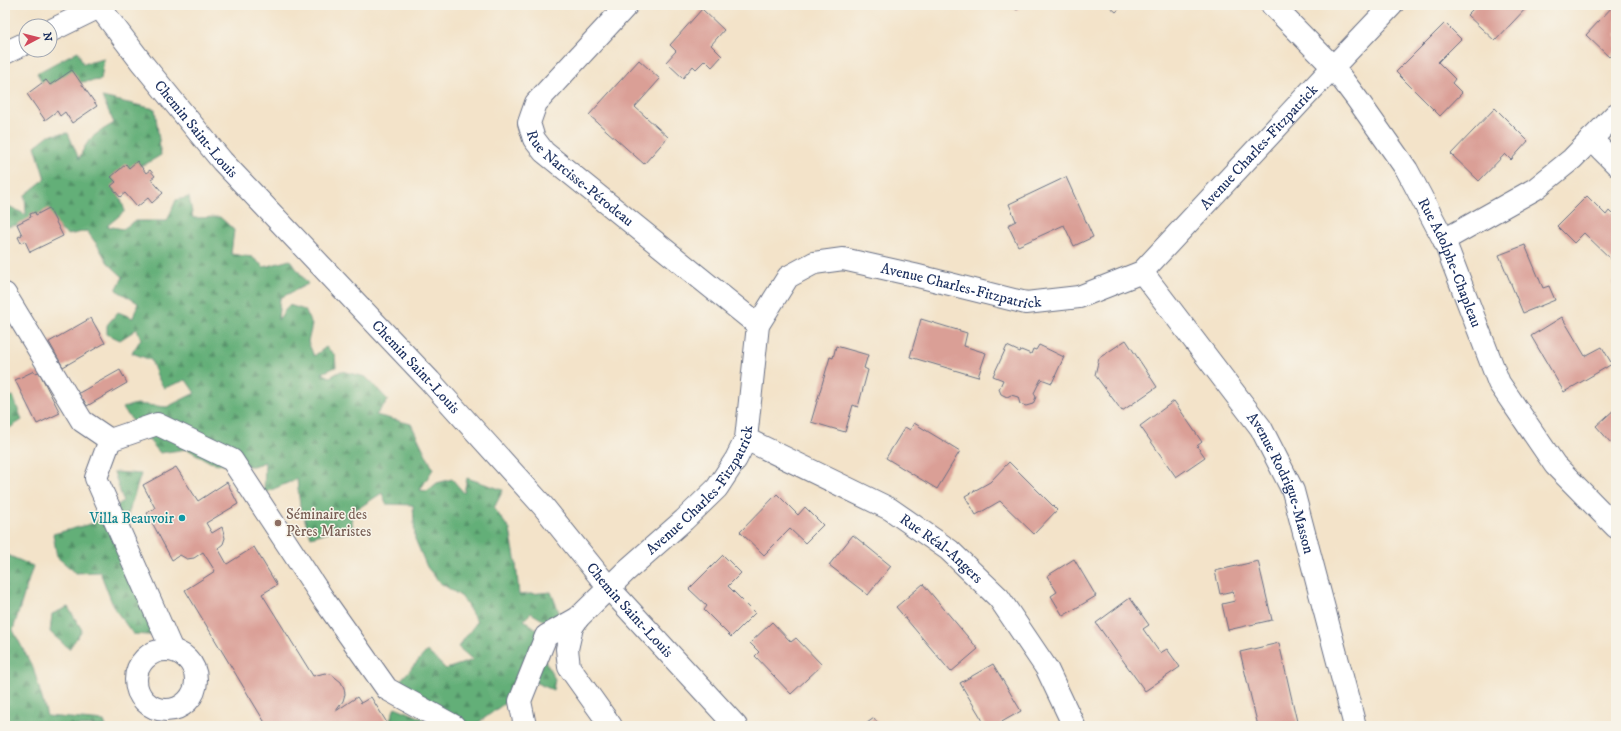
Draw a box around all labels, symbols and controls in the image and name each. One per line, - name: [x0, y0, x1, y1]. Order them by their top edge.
- north arrow: [18, 18, 58, 58]
- text: N: [39, 32, 54, 42]
- street label: Chemin Saint-Louis: [150, 76, 242, 182]
- street label: Avenue Charles-Fitzpatrick: [1196, 80, 1322, 214]
- street label: Rue Narcisse-Pérodeau: [522, 128, 638, 231]
- street label: Rue Adolphe-Chapleau: [1413, 195, 1486, 330]
- street label: Avenue Charles-Fitzpatrick: [879, 259, 1043, 313]
- street label: Chemin Saint-Louis: [367, 316, 464, 418]
- street label: Avenue Rodrigue-Masson: [1242, 409, 1318, 556]
- street label: Avenue Charles-Fitzpatrick: [642, 424, 757, 559]
- place label: Séminaire des Pères Maristes: [286, 505, 371, 541]
- place label: Villa Beauvoir: [89, 509, 174, 528]
- street label: Rue Réal-Angers: [896, 510, 987, 587]
- marker: Villa Beauvoir: [177, 513, 187, 523]
- marker: Séminaire des Pères Maristes: [273, 518, 283, 528]
- street label: Chemin Saint-Louis: [582, 559, 677, 662]

